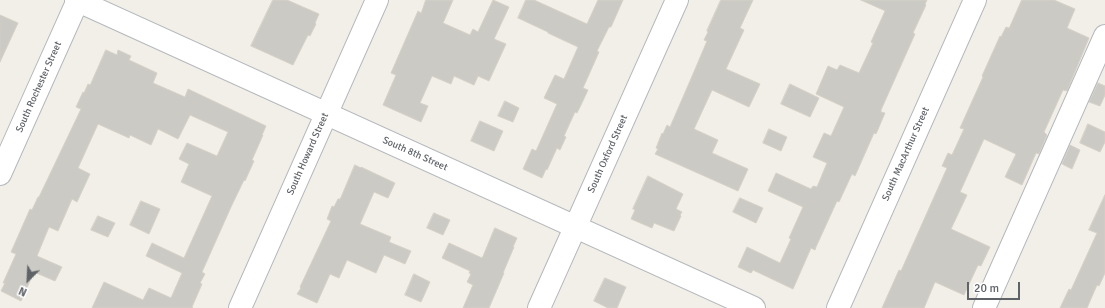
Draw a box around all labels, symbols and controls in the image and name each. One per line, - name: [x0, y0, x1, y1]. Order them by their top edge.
- street label: South Rochester Street: [14, 40, 64, 134]
- street label: South MacArthur Street: [880, 105, 932, 203]
- street label: South Howard Street: [285, 111, 331, 197]
- street label: South Oxford Street: [585, 113, 631, 195]
- street label: South 8th Street: [381, 134, 449, 174]
- north arrow: [8, 260, 48, 300]
- scale bar: [969, 274, 1022, 300]
- text: 20 m: [974, 281, 999, 296]
- text: N: [17, 284, 29, 299]

